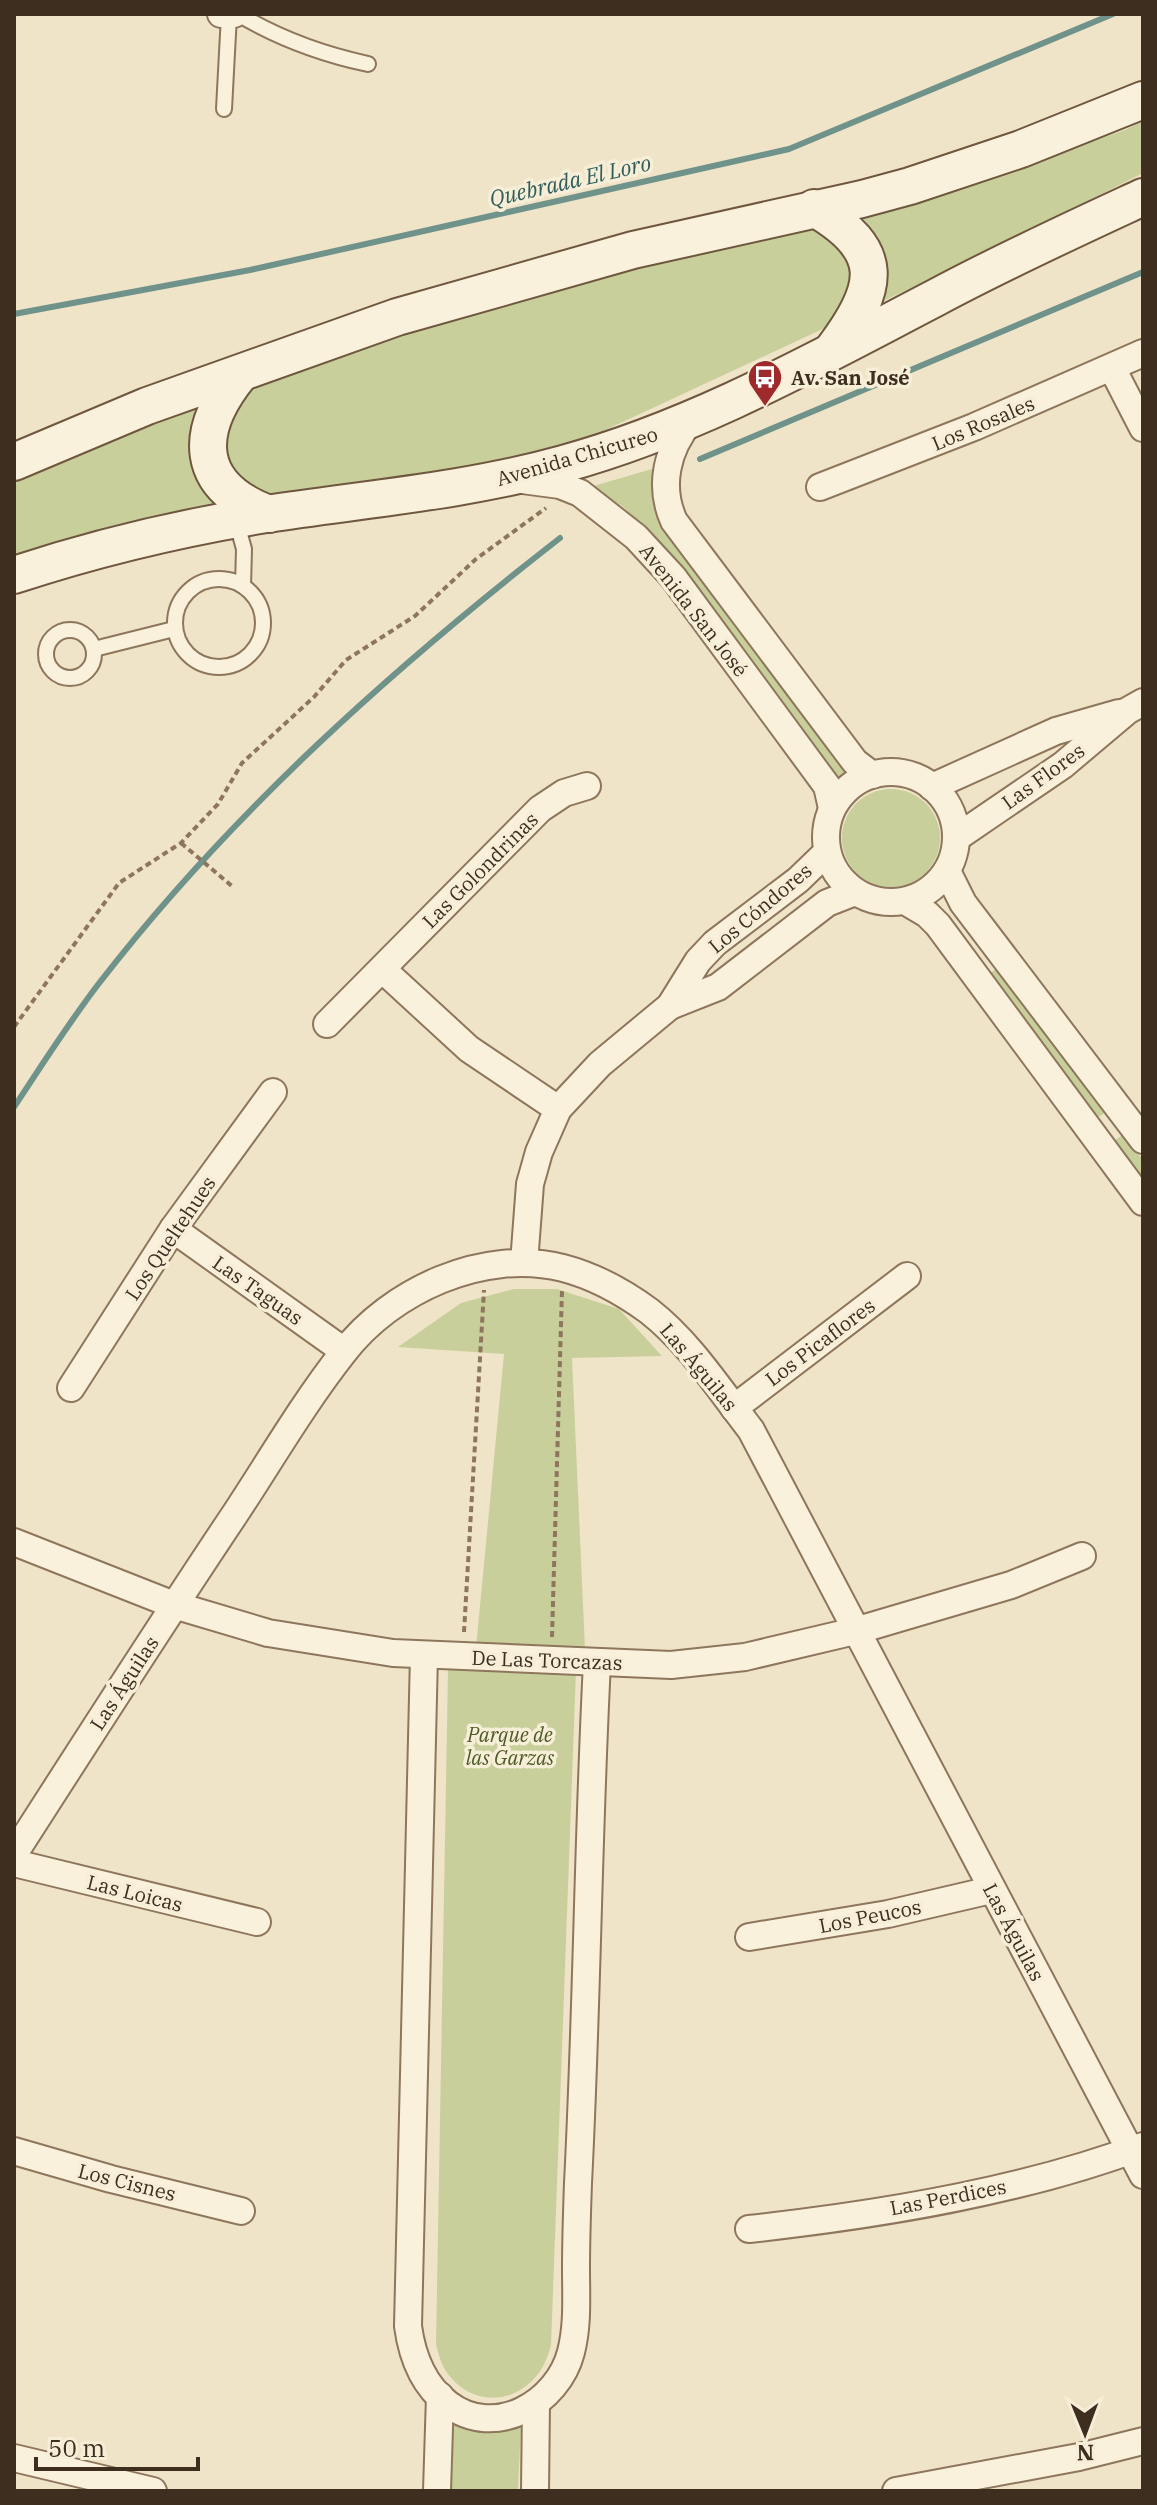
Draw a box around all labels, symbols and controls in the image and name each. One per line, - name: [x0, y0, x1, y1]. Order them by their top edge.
- water label: Quebrada El Loro: [486, 147, 654, 213]
- bus stop icon: Av. San José: [746, 358, 784, 408]
- place label: Av. San José: [791, 364, 910, 391]
- street label: Los Rosales: [927, 389, 1039, 457]
- street label: Avenida Chicureo: [493, 420, 661, 492]
- street label: Avenida San José: [633, 538, 755, 682]
- street label: Las Flores: [996, 737, 1090, 815]
- street label: Las Golondrinas: [416, 806, 544, 934]
- street label: Los Cóndores: [703, 857, 817, 959]
- street label: Los Queltehues: [119, 1171, 221, 1305]
- street label: Las Taguas: [208, 1249, 308, 1331]
- street label: Los Picaflores: [760, 1292, 880, 1392]
- street label: Las Águilas: [654, 1317, 744, 1417]
- street label: Las Águilas: [83, 1631, 165, 1735]
- street label: De Las Torcazas: [471, 1644, 623, 1676]
- park label: Parque de las Garzas: [466, 1721, 555, 1771]
- street label: Las Loicas: [84, 1868, 186, 1918]
- street label: Las Águilas: [977, 1878, 1051, 1986]
- street label: Los Peucos: [816, 1893, 924, 1939]
- street label: Los Cisnes: [75, 2157, 179, 2207]
- street label: Las Perdices: [888, 2172, 1008, 2222]
- north arrow: [1045, 2393, 1125, 2473]
- scale bar: [36, 2421, 198, 2471]
- text: 50 m: [48, 2432, 105, 2464]
- text: N: [1076, 2439, 1094, 2468]

